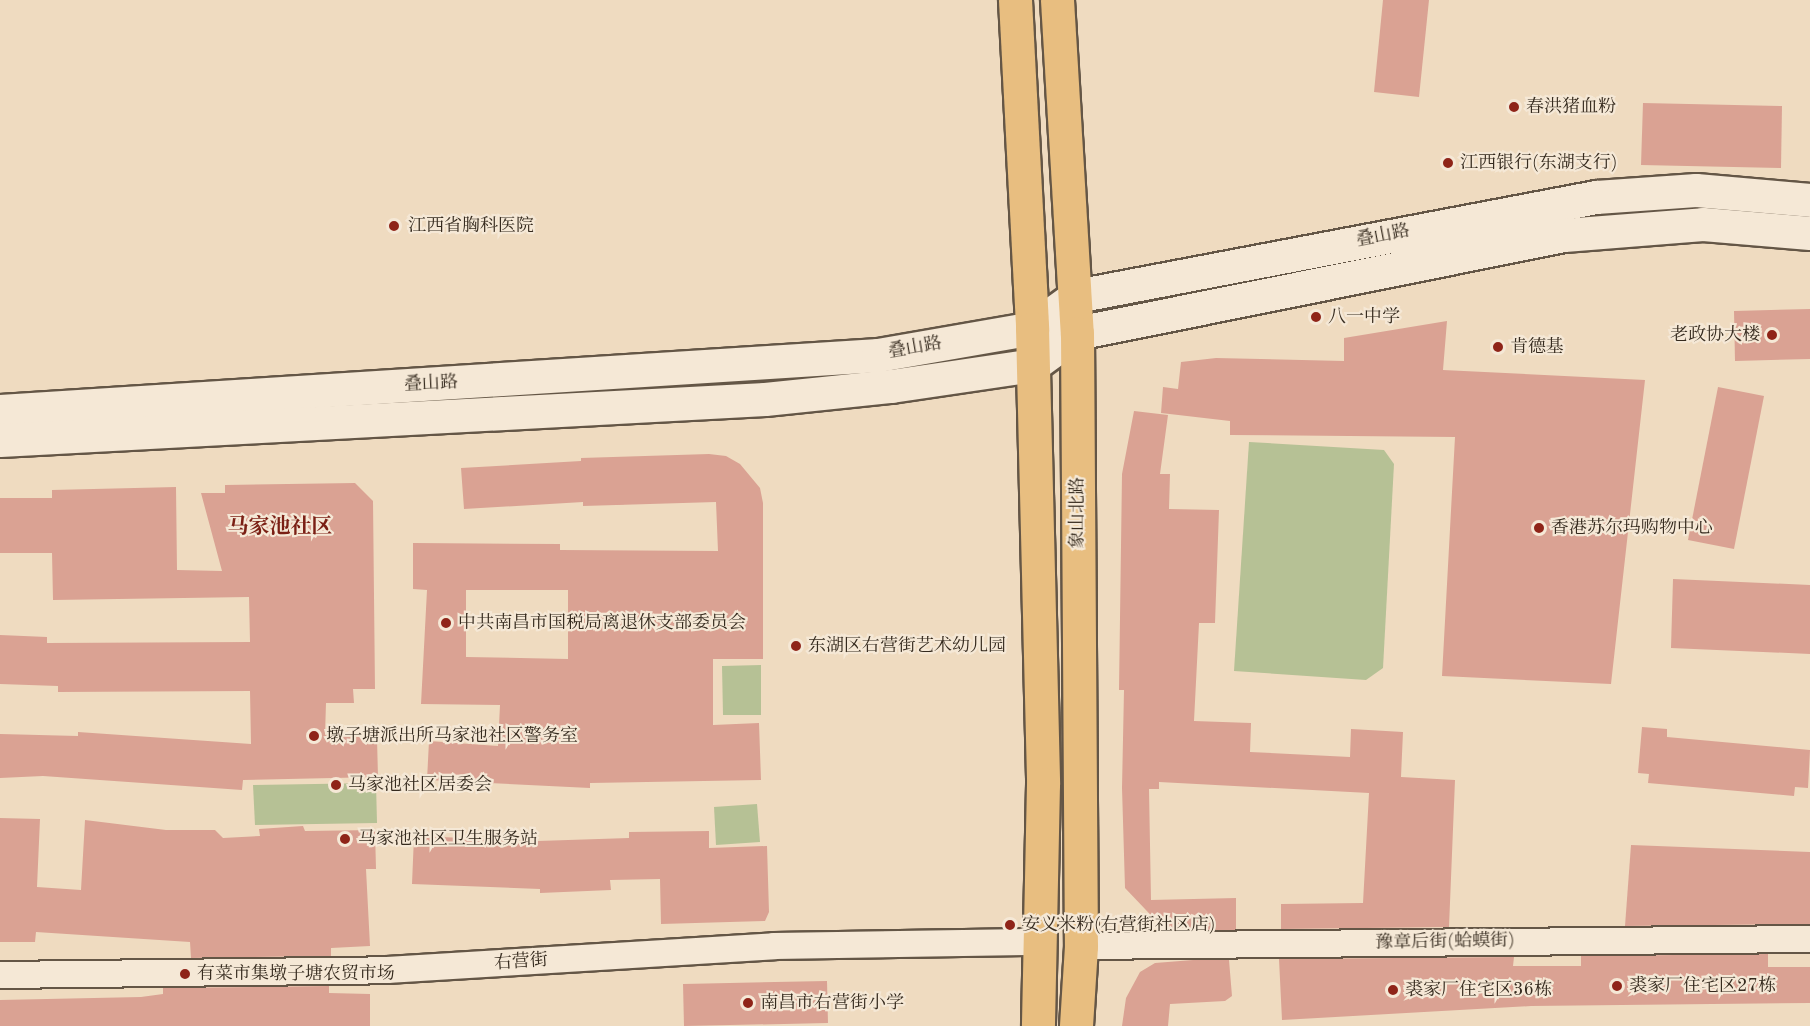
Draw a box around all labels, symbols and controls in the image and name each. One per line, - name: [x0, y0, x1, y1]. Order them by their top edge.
- place label: 春洪猪血粉: [1526, 96, 1616, 118]
- marker: 春洪猪血粉: [1507, 100, 1521, 114]
- place label: 江西银行(东湖支行): [1460, 152, 1617, 174]
- marker: 江西银行(东湖支行): [1441, 156, 1455, 170]
- place label: 江西省胸科医院: [408, 215, 534, 237]
- marker: 江西省胸科医院: [385, 217, 403, 235]
- street label: 叠山路: [1354, 220, 1412, 252]
- place label: 八一中学: [1328, 306, 1400, 328]
- marker: 八一中学: [1309, 310, 1323, 324]
- place label: 老政协大楼: [1670, 324, 1760, 346]
- marker: 老政协大楼: [1765, 328, 1779, 342]
- street label: 叠山路: [887, 333, 943, 363]
- place label: 肯德基: [1510, 336, 1564, 358]
- marker: 肯德基: [1491, 340, 1505, 354]
- street label: 叠山路: [403, 372, 459, 396]
- street label: 象山北路: [1067, 477, 1089, 549]
- district label: 马家池社区: [228, 515, 332, 541]
- place label: 香港苏尔玛购物中心: [1551, 517, 1713, 539]
- marker: 香港苏尔玛购物中心: [1532, 521, 1546, 535]
- place label: 中共南昌市国税局离退休支部委员会: [458, 612, 746, 634]
- marker: 中共南昌市国税局离退休支部委员会: [439, 616, 453, 630]
- place label: 东湖区右营街艺术幼儿园: [808, 635, 1006, 657]
- marker: 东湖区右营街艺术幼儿园: [789, 639, 803, 653]
- place label: 墩子塘派出所马家池社区警务室: [326, 725, 578, 747]
- marker: 墩子塘派出所马家池社区警务室: [307, 729, 321, 743]
- place label: 马家池社区居委会: [348, 774, 492, 796]
- marker: 马家池社区居委会: [329, 778, 343, 792]
- place label: 马家池社区卫生服务站: [358, 828, 538, 850]
- marker: 马家池社区卫生服务站: [336, 830, 354, 848]
- place label: 安义米粉(右营街社区店): [1022, 914, 1215, 936]
- marker: 安义米粉(右营街社区店): [1003, 918, 1017, 932]
- street label: 豫章后街(蛤蟆街): [1375, 930, 1515, 954]
- street label: 右营街: [493, 949, 549, 975]
- place label: 有菜市集墩子塘农贸市场: [197, 963, 395, 985]
- marker: 有菜市集墩子塘农贸市场: [178, 967, 192, 981]
- place label: 裘家厂住宅区27栋: [1629, 975, 1776, 997]
- place label: 裘家厂住宅区36栋: [1405, 979, 1552, 1001]
- marker: 裘家厂住宅区27栋: [1610, 979, 1624, 993]
- marker: 裘家厂住宅区36栋: [1386, 983, 1400, 997]
- place label: 南昌市右营街小学: [760, 992, 904, 1014]
- marker: 南昌市右营街小学: [741, 996, 755, 1010]

